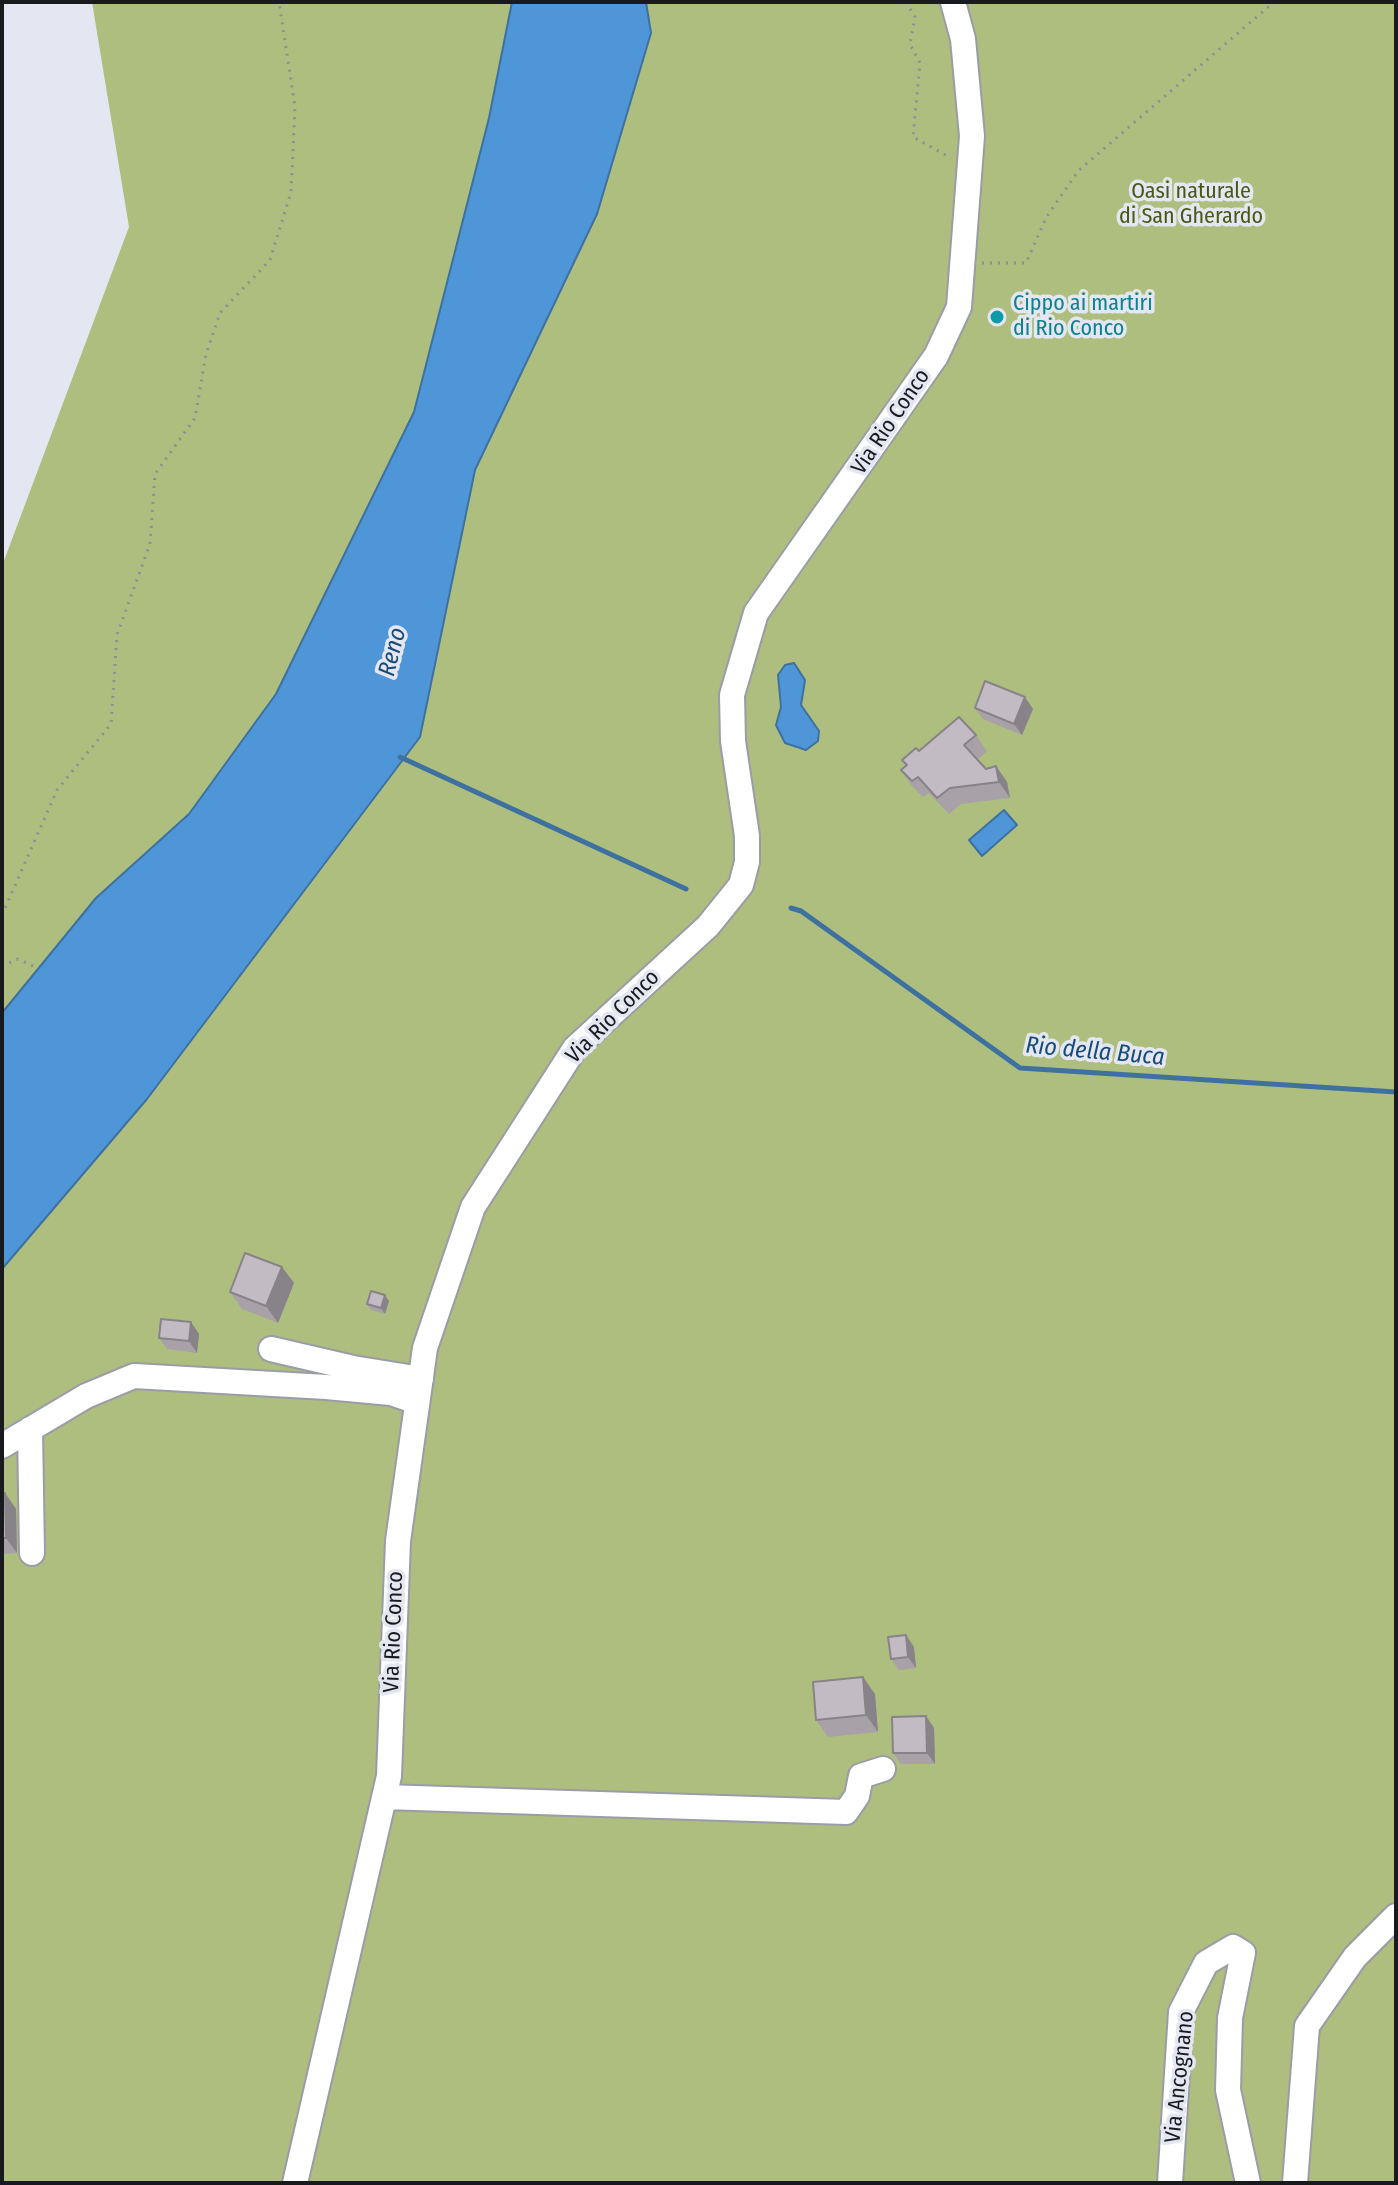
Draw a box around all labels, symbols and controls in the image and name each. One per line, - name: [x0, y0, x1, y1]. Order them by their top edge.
- park label: Oasi naturale di San Gherardo: [1119, 179, 1263, 230]
- place label: Cippo ai martiri di Rio Conco: [1013, 291, 1153, 342]
- marker: Cippo ai martiri di Rio Conco: [988, 308, 1006, 326]
- street label: Via Rio Conco: [846, 364, 936, 480]
- water label: Reno: [373, 625, 413, 679]
- street label: Via Rio Conco: [561, 965, 665, 1069]
- water label: Rio della Buca: [1024, 1032, 1166, 1072]
- street label: Via Rio Conco: [379, 1571, 409, 1693]
- street label: Via Ancognano: [1160, 2010, 1200, 2144]

